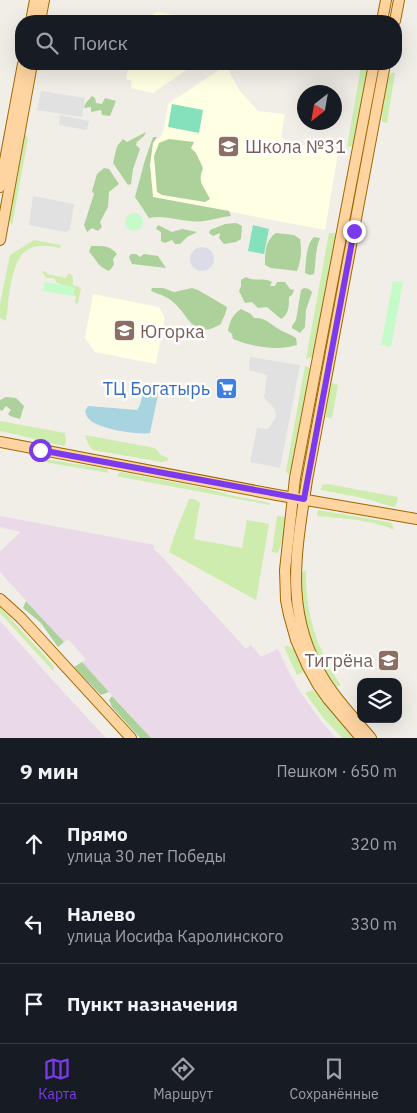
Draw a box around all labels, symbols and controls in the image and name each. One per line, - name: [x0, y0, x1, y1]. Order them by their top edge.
- search box: [15, 15, 402, 70]
- icon: search: [33, 29, 61, 57]
- text: Поиск: [73, 31, 128, 55]
- north arrow: [297, 85, 342, 130]
- school or university icon: Школа №31: [217, 134, 241, 158]
- place label: Школа №31: [245, 135, 346, 158]
- route end: [343, 220, 366, 243]
- school or university icon: Югорка: [112, 319, 136, 343]
- place label: Югорка: [140, 320, 205, 343]
- supermarket icon: ТЦ Богатырь: [214, 376, 238, 400]
- place label: ТЦ Богатырь: [103, 377, 210, 400]
- route start: [29, 439, 52, 462]
- school or university icon: Тигрёна: [377, 648, 401, 672]
- place label: Тигрёна: [305, 649, 373, 672]
- map controls: [357, 678, 402, 723]
- button: layers: [357, 678, 402, 723]
- text: 9 мин: [20, 757, 79, 785]
- text: Пешком · 650 m: [276, 761, 397, 781]
- text: Прямо: [67, 822, 128, 846]
- icon: ahead: [20, 830, 48, 858]
- text: 320 m: [350, 834, 397, 854]
- text: улица 30 лет Победы: [67, 846, 226, 866]
- text: Налево: [67, 902, 136, 926]
- icon: left: [20, 910, 48, 938]
- text: 330 m: [350, 914, 397, 934]
- text: улица Иосифа Каролинского: [67, 926, 283, 946]
- icon: arrive: [20, 990, 48, 1018]
- text: Пункт назначения: [67, 992, 238, 1016]
- tab: Карта: [38, 1055, 77, 1103]
- tab: Маршрут: [153, 1055, 213, 1103]
- tab: Сохранённые: [290, 1055, 379, 1103]

